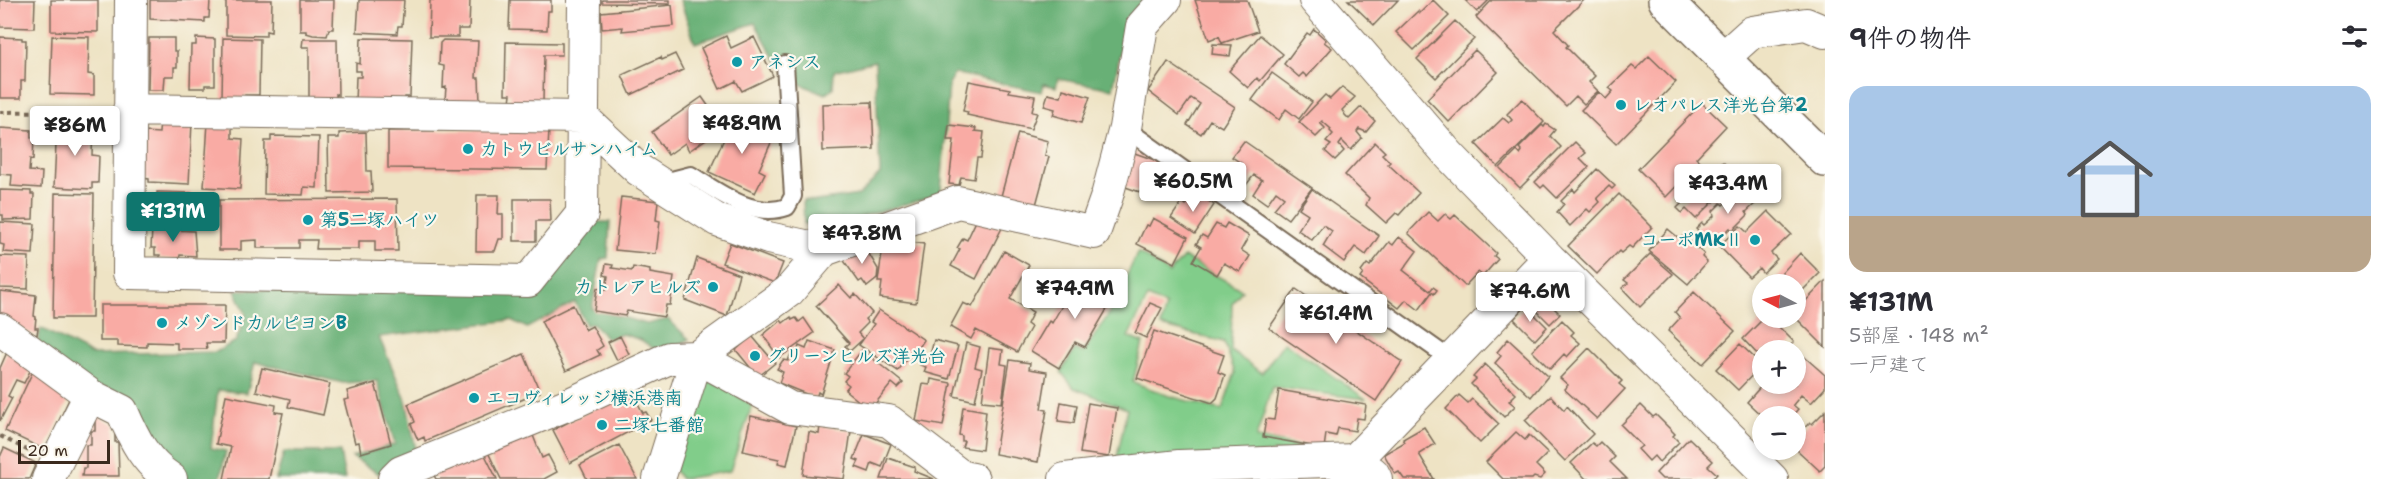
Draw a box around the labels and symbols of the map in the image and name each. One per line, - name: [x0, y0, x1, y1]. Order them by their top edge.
- place label: アネシス: [749, 50, 821, 74]
- marker: アネシス: [730, 55, 744, 69]
- place label: レオパレス洋光台第2: [1633, 93, 1808, 117]
- marker: レオパレス洋光台第2: [1614, 98, 1628, 112]
- pin: ¥48.9M: [693, 104, 791, 155]
- pin: ¥86M: [39, 106, 111, 157]
- place label: カトウビルサンハイム: [480, 137, 658, 161]
- marker: カトウビルサンハイム: [461, 142, 475, 156]
- pin: ¥60.5M: [1144, 162, 1242, 213]
- pin: ¥43.4M: [1679, 164, 1777, 215]
- pin: ¥131M: [131, 192, 215, 243]
- place label: 第5二塚ハイツ: [320, 208, 439, 232]
- marker: 第5二塚ハイツ: [301, 213, 315, 227]
- pin: ¥47.8M: [813, 214, 911, 265]
- place label: コーポMKⅡ: [1640, 228, 1743, 252]
- marker: コーポMKⅡ: [1748, 233, 1762, 247]
- pin: ¥74.9M: [1026, 269, 1124, 320]
- pin: ¥74.6M: [1481, 272, 1579, 323]
- north arrow: [1752, 274, 1806, 328]
- place label: カトレアヒルズ: [575, 275, 701, 299]
- marker: カトレアヒルズ: [706, 280, 720, 294]
- pin: ¥61.4M: [1287, 294, 1385, 345]
- place label: メゾンドカルピヨンB: [174, 311, 347, 335]
- marker: メゾンドカルピヨンB: [155, 316, 169, 330]
- place label: グリーンヒルズ洋光台: [767, 344, 946, 368]
- marker: グリーンヒルズ洋光台: [748, 349, 762, 363]
- place label: エコヴィレッジ横浜港南: [486, 386, 682, 410]
- marker: エコヴィレッジ横浜港南: [467, 391, 481, 405]
- place label: 二塚七番館: [614, 413, 704, 437]
- marker: 二塚七番館: [595, 418, 609, 432]
- scale bar: [18, 437, 110, 464]

